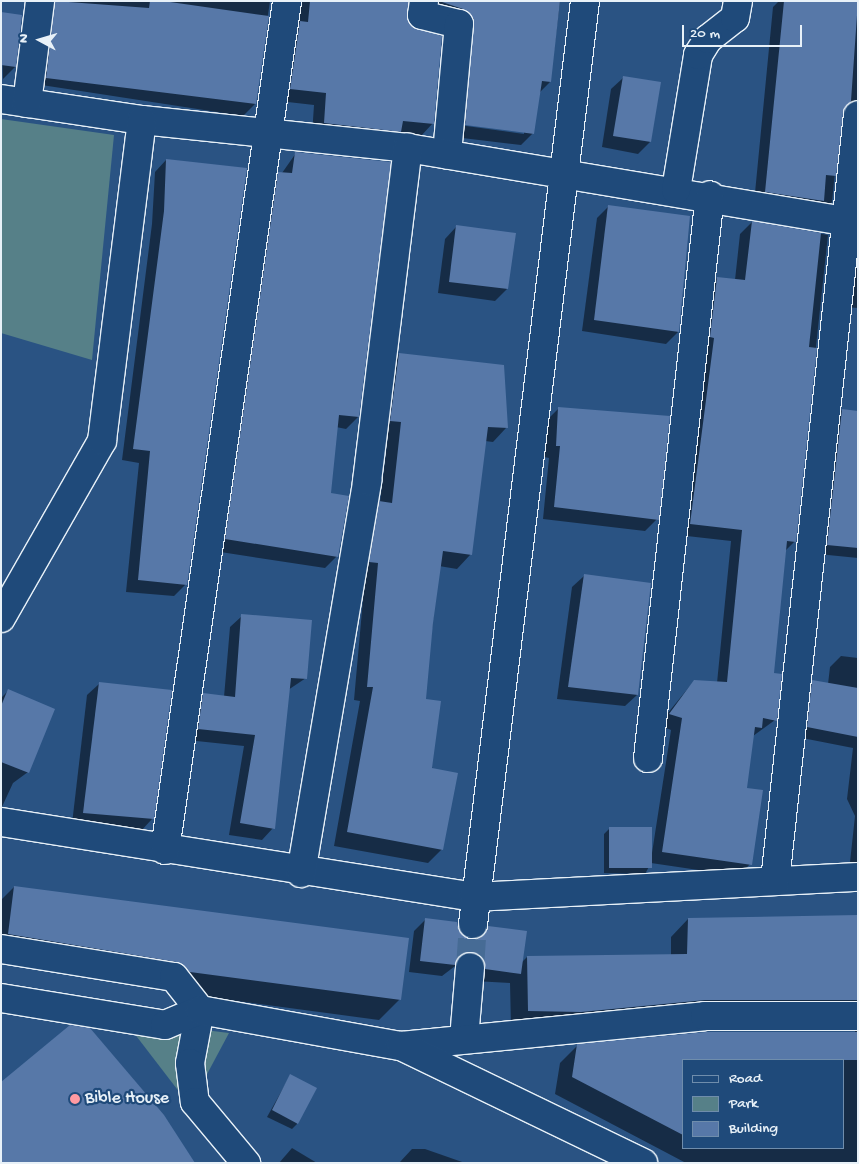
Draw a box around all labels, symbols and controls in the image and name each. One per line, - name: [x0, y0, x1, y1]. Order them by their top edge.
- north arrow: [15, 15, 65, 65]
- scale bar: [684, 15, 804, 47]
- text: 20 m: [690, 25, 720, 43]
- text: N: [16, 33, 34, 44]
- legend: [682, 1059, 844, 1149]
- text: Road: [729, 1070, 762, 1088]
- place label: Bible House: [85, 1088, 169, 1110]
- marker: Bible House: [69, 1093, 81, 1105]
- text: Park: [729, 1095, 758, 1113]
- text: Building: [729, 1120, 778, 1138]

